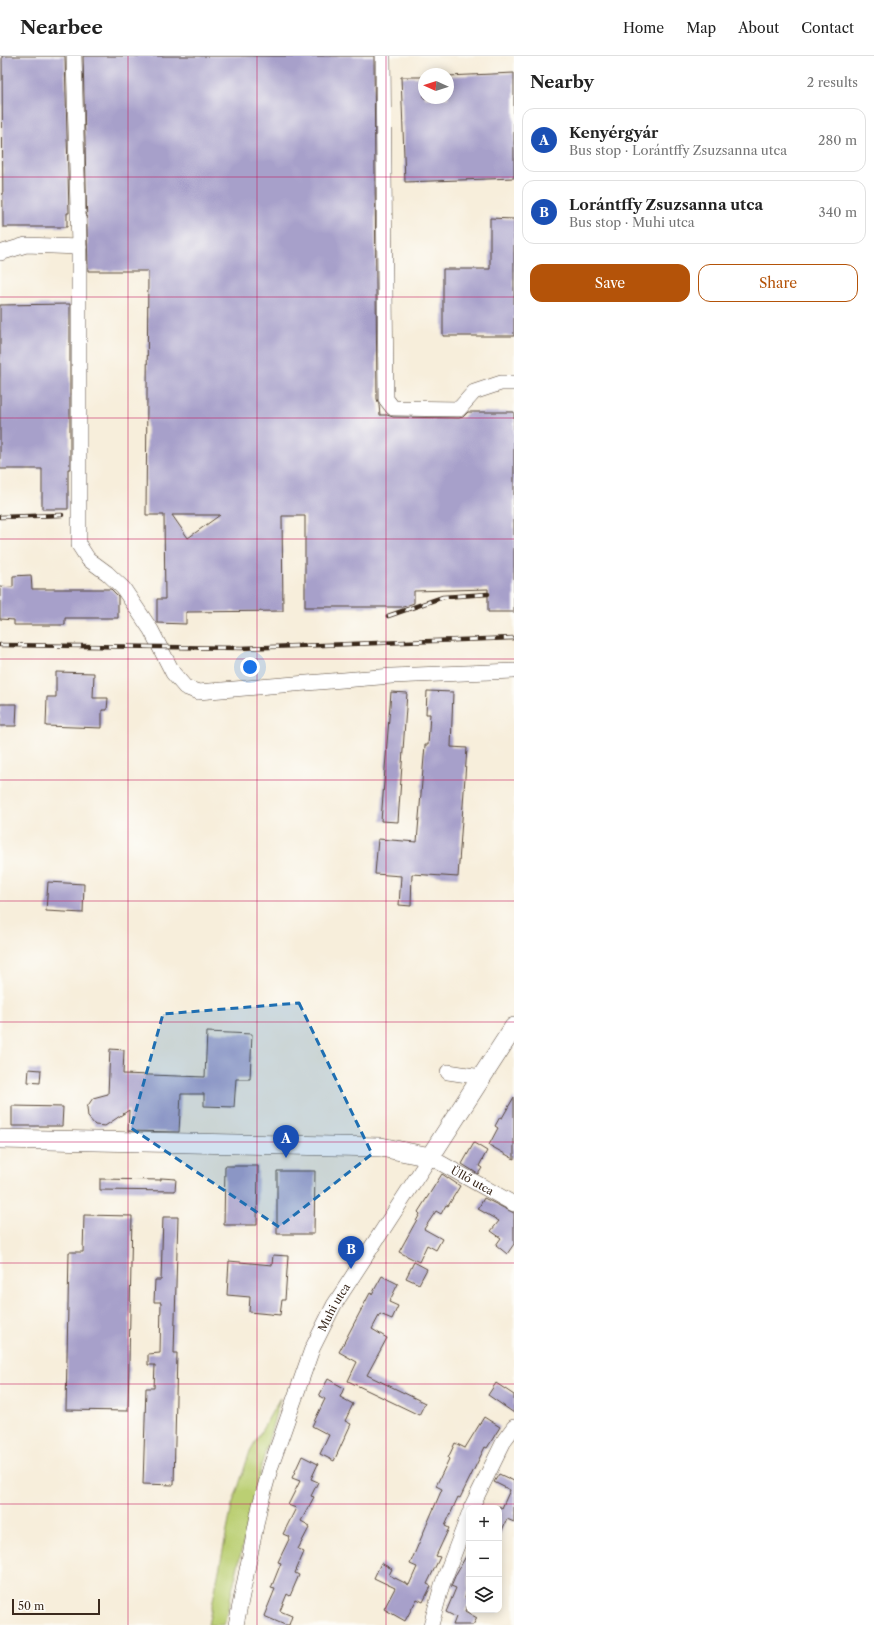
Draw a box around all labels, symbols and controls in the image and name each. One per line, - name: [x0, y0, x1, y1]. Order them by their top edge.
- text: Nearbee: [20, 16, 103, 39]
- text: Home: [623, 19, 664, 37]
- text: Map: [686, 19, 716, 37]
- text: About: [738, 19, 779, 37]
- text: Contact: [801, 19, 854, 37]
- north arrow: [418, 68, 454, 104]
- text: Nearby: [530, 72, 594, 92]
- text: 2 results: [807, 74, 858, 90]
- text: Kenyérgyár: [569, 123, 658, 142]
- text: A: [539, 132, 549, 148]
- text: 280 m: [818, 132, 857, 148]
- text: Bus stop · Lorántffy Zsuzsanna utca: [569, 142, 787, 158]
- text: Lorántffy Zsuzsanna utca: [569, 195, 763, 214]
- text: B: [539, 204, 549, 220]
- text: 340 m: [819, 204, 857, 220]
- text: Bus stop · Muhi utca: [569, 214, 695, 230]
- button: Save: [530, 264, 690, 302]
- button: Share: [698, 264, 858, 302]
- your location: [240, 657, 260, 677]
- pin: A: [273, 1125, 299, 1158]
- street label: Üllő utca: [448, 1162, 496, 1198]
- pin: B: [338, 1236, 364, 1269]
- street label: Muhi utca: [315, 1280, 353, 1334]
- map controls: [466, 1505, 502, 1613]
- button: +: [466, 1505, 502, 1541]
- button: −: [466, 1541, 502, 1577]
- button: layers: [466, 1577, 502, 1613]
- scale bar: [12, 1597, 100, 1616]
- text: 50 m: [18, 1599, 44, 1613]

